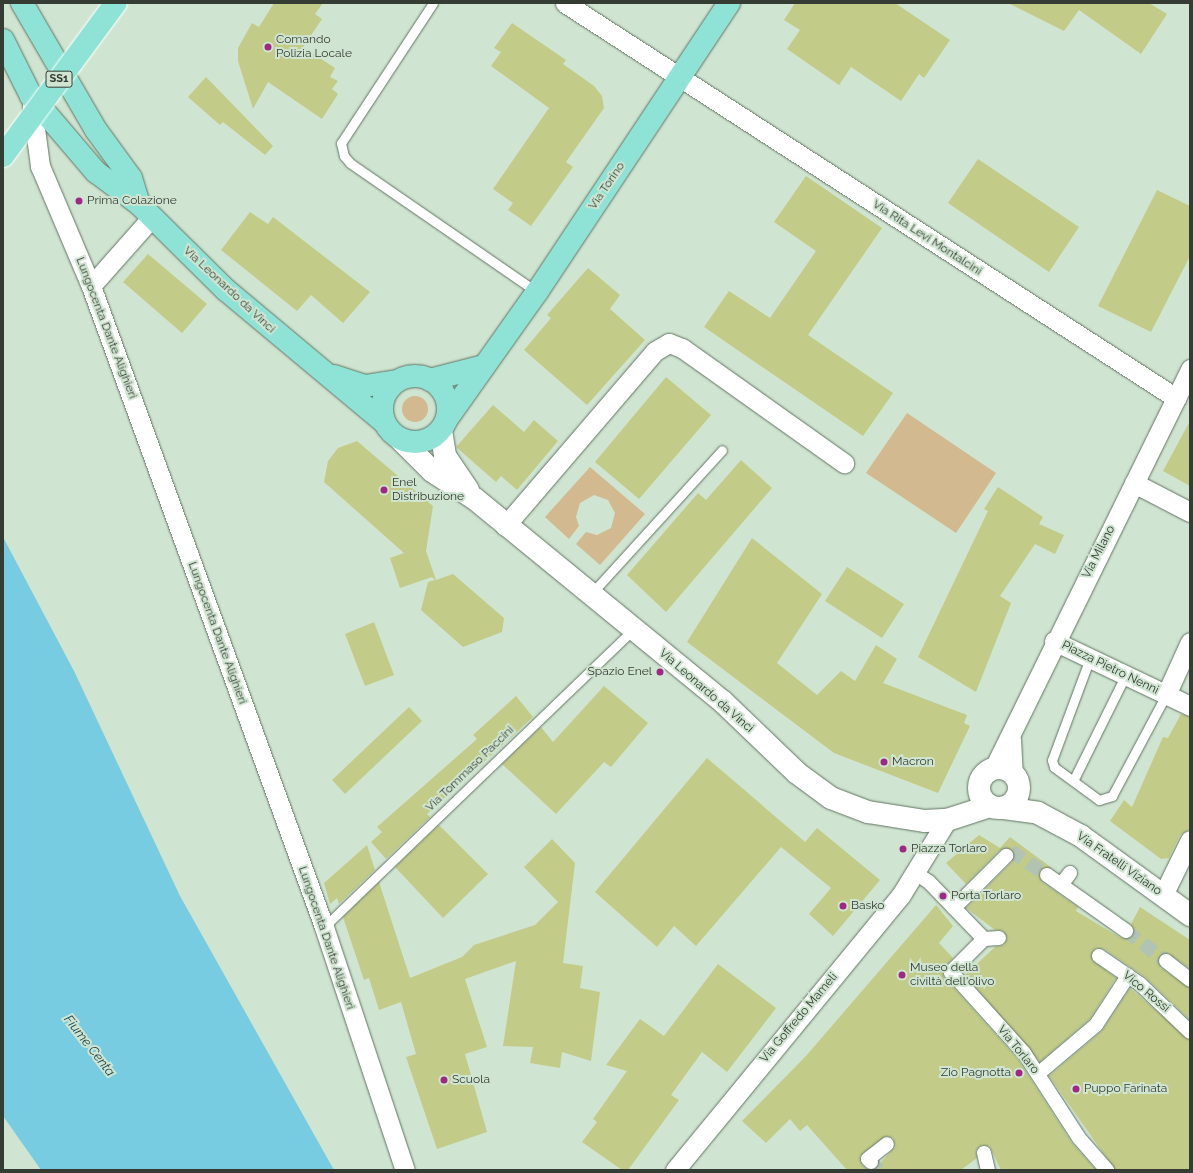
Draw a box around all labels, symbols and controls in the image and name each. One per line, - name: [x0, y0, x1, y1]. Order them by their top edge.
- place label: Comando Polizia Locale: [276, 33, 352, 61]
- marker: Comando Polizia Locale: [263, 42, 273, 52]
- road number: SS1: [45, 70, 73, 88]
- street label: Via Torino: [586, 159, 628, 213]
- place label: Prima Colazione: [87, 194, 177, 208]
- marker: Prima Colazione: [74, 196, 84, 206]
- street label: Via Rita Levi Montalcini: [870, 197, 984, 279]
- street label: Via Leonardo da Vinci: [180, 244, 278, 336]
- street label: Lungocenta Dante Alighieri: [72, 255, 140, 401]
- place label: Enel Distribuzione: [392, 476, 464, 504]
- marker: Enel Distribuzione: [379, 485, 389, 495]
- street label: Via Milano: [1080, 523, 1118, 581]
- street label: Lungocenta Dante Alighieri: [184, 560, 250, 706]
- street label: Piazza Pietro Nenni: [1059, 638, 1161, 698]
- street label: Via Leonardo da Vinci: [656, 646, 756, 736]
- place label: Spazio Enel: [588, 665, 652, 679]
- marker: Spazio Enel: [655, 667, 665, 677]
- street label: Via Tommaso Paccini: [423, 723, 517, 815]
- place label: Macron: [892, 755, 934, 769]
- marker: Macron: [879, 757, 889, 767]
- street label: Via Fratelli Viziano: [1074, 829, 1164, 899]
- place label: Piazza Torlaro: [911, 842, 987, 856]
- marker: Piazza Torlaro: [898, 844, 908, 854]
- street label: Lungocenta Dante Alighieri: [295, 864, 357, 1012]
- place label: Porta Torlaro: [951, 889, 1022, 903]
- marker: Porta Torlaro: [938, 891, 948, 901]
- place label: Basko: [851, 899, 885, 913]
- marker: Basko: [838, 901, 848, 911]
- place label: Museo della civiltà dell'olivo: [910, 961, 994, 989]
- street label: Vico Rossi: [1120, 968, 1172, 1016]
- street label: Via Goffredo Mameli: [757, 970, 841, 1066]
- marker: Museo della civiltà dell'olivo: [897, 970, 907, 980]
- water label: Fiume Centa: [60, 1012, 118, 1080]
- street label: Via Torlaro: [994, 1023, 1042, 1077]
- place label: Zio Pagnotta: [941, 1066, 1011, 1080]
- marker: Zio Pagnotta: [1014, 1068, 1024, 1078]
- place label: Scuola: [452, 1073, 490, 1087]
- marker: Scuola: [439, 1075, 449, 1085]
- place label: Puppo Farinata: [1084, 1082, 1167, 1096]
- marker: Puppo Farinata: [1071, 1084, 1081, 1094]

